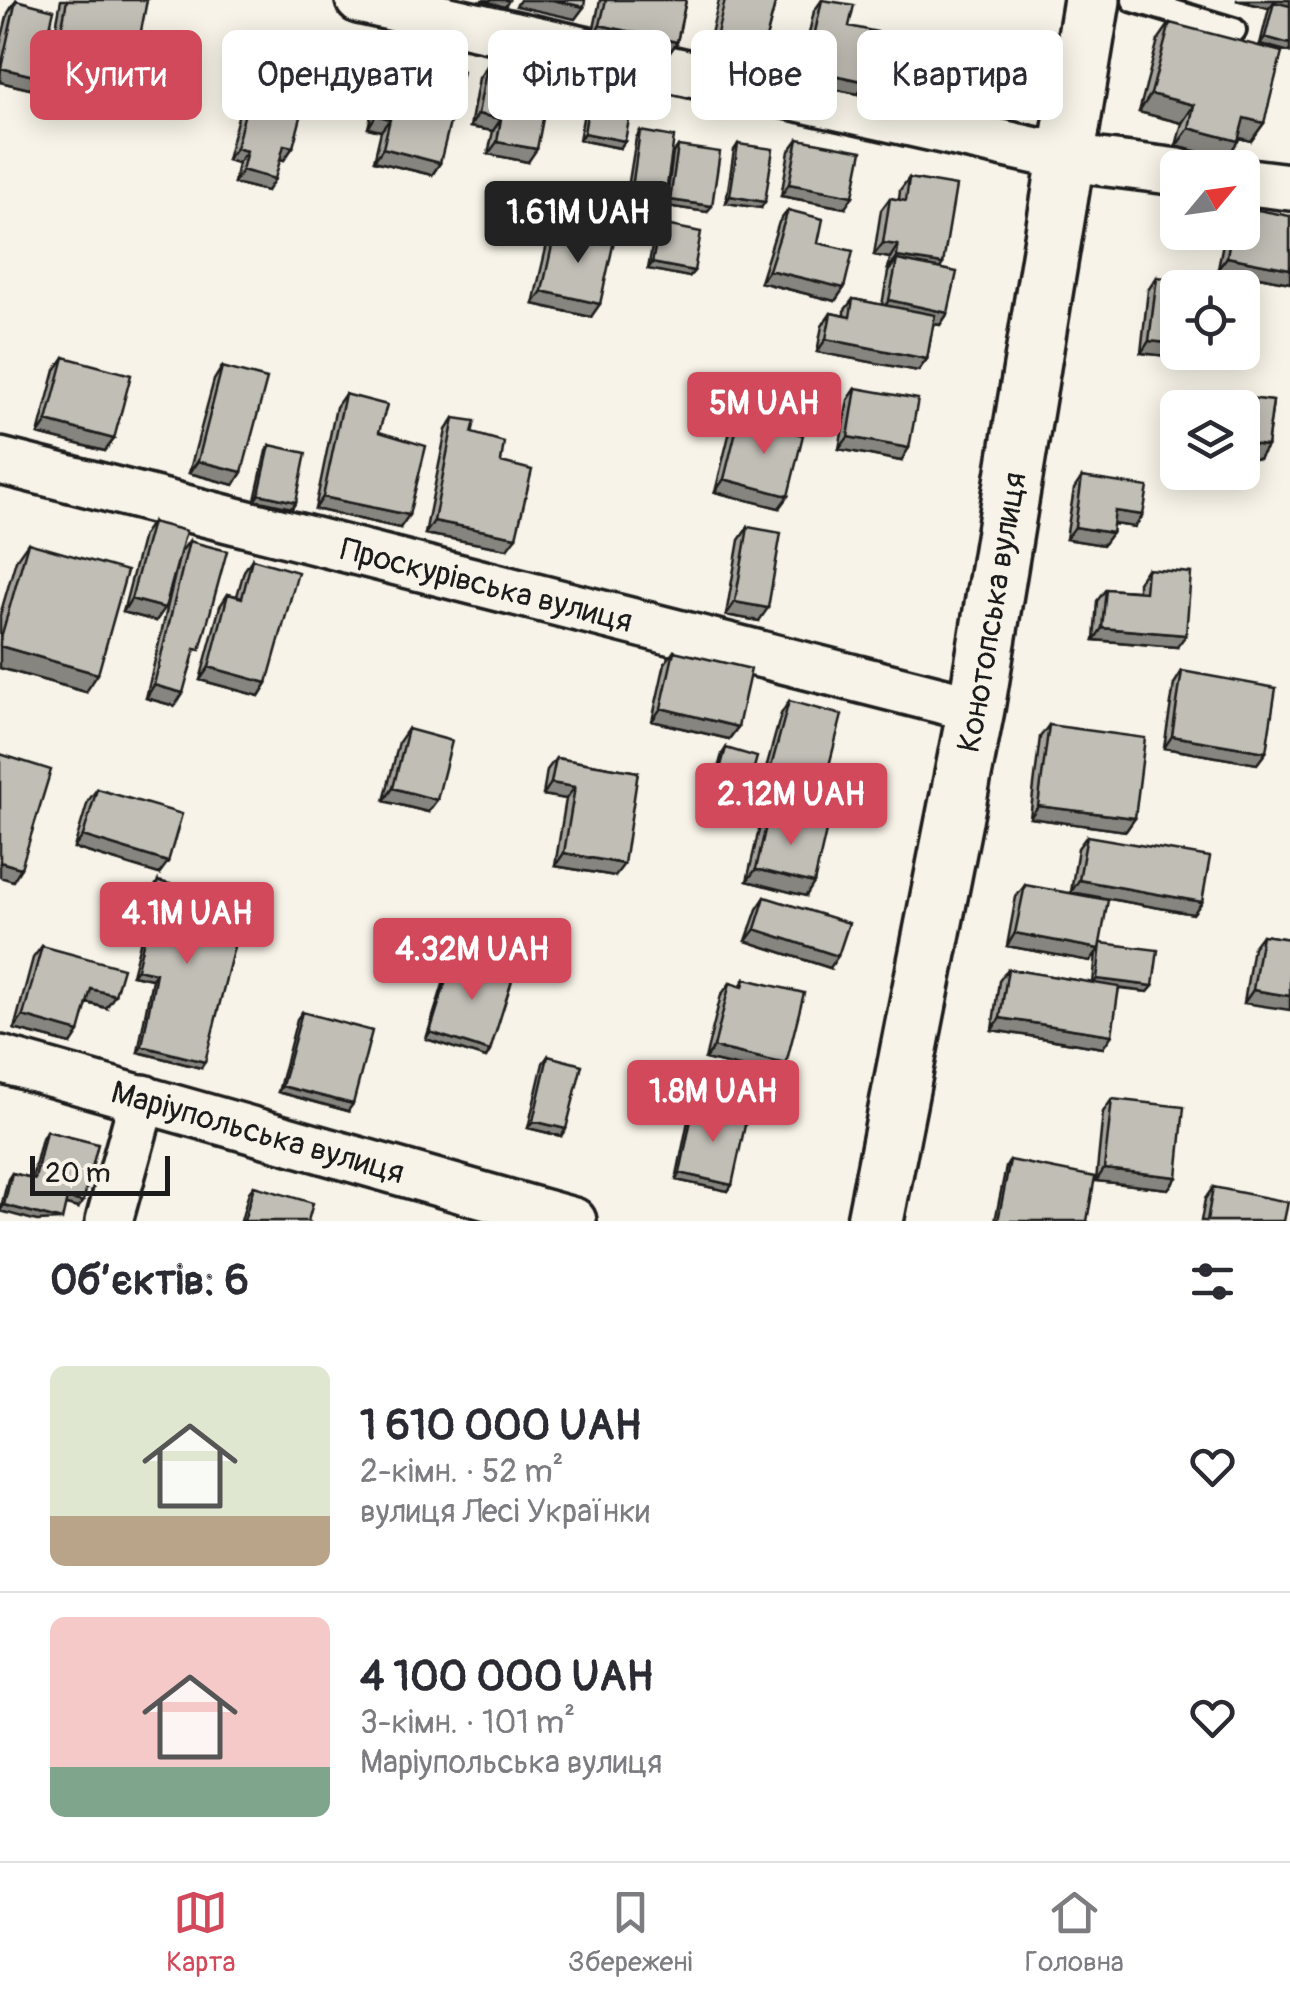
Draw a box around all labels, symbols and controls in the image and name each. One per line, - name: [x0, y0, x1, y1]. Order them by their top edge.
- chip: Купити: [30, 30, 202, 120]
- chip: Орендувати: [222, 30, 468, 120]
- chip: Фільтри: [488, 30, 671, 120]
- chip: Нове: [691, 30, 837, 120]
- chip: Квартира: [857, 30, 1063, 120]
- north arrow: [1160, 150, 1260, 250]
- map controls: [1160, 150, 1260, 490]
- pin: 1.61M UAH: [464, 181, 692, 266]
- text: 1.61M UAH: [507, 193, 649, 233]
- button: locate: [1160, 270, 1260, 370]
- pin: 5M UAH: [683, 372, 845, 457]
- text: 5M UAH: [709, 384, 819, 424]
- button: layers: [1160, 390, 1260, 490]
- street label: Конотопська вулиця: [949, 469, 1035, 756]
- street label: Проскурівська вулиця: [336, 529, 636, 642]
- pin: 2.12M UAH: [677, 763, 905, 848]
- text: 2.12M UAH: [717, 775, 865, 815]
- pin: 4.1M UAH: [84, 882, 290, 967]
- text: 4.1M UAH: [122, 894, 252, 934]
- pin: 4.32M UAH: [358, 918, 586, 1003]
- text: 4.32M UAH: [395, 930, 549, 970]
- pin: 1.8M UAH: [610, 1060, 816, 1145]
- street label: Маріупольська вулиця: [107, 1072, 409, 1193]
- text: 1.8M UAH: [649, 1072, 777, 1112]
- scale bar: [30, 1151, 170, 1196]
- text: 20 m: [45, 1156, 111, 1191]
- icon: filters: [1185, 1254, 1240, 1309]
- text: Об’єктів: 6: [50, 1255, 249, 1307]
- text: 1 610 000 UAH: [360, 1400, 641, 1452]
- icon: home: [130, 1406, 250, 1526]
- icon: heart: [1185, 1439, 1240, 1494]
- text: 2-кімн. · 52 m²: [360, 1452, 564, 1492]
- text: вулиця Лесі Українки: [360, 1492, 650, 1532]
- text: 4 100 000 UAH: [360, 1651, 653, 1703]
- icon: home: [130, 1657, 250, 1777]
- icon: heart: [1185, 1690, 1240, 1745]
- text: 3-кімн. · 101 m²: [360, 1703, 575, 1743]
- text: Маріупольська вулиця: [360, 1743, 662, 1783]
- tab: Карта: [166, 1885, 236, 1980]
- tab: Збережені: [568, 1885, 692, 1980]
- tab: Головна: [1025, 1885, 1124, 1980]

